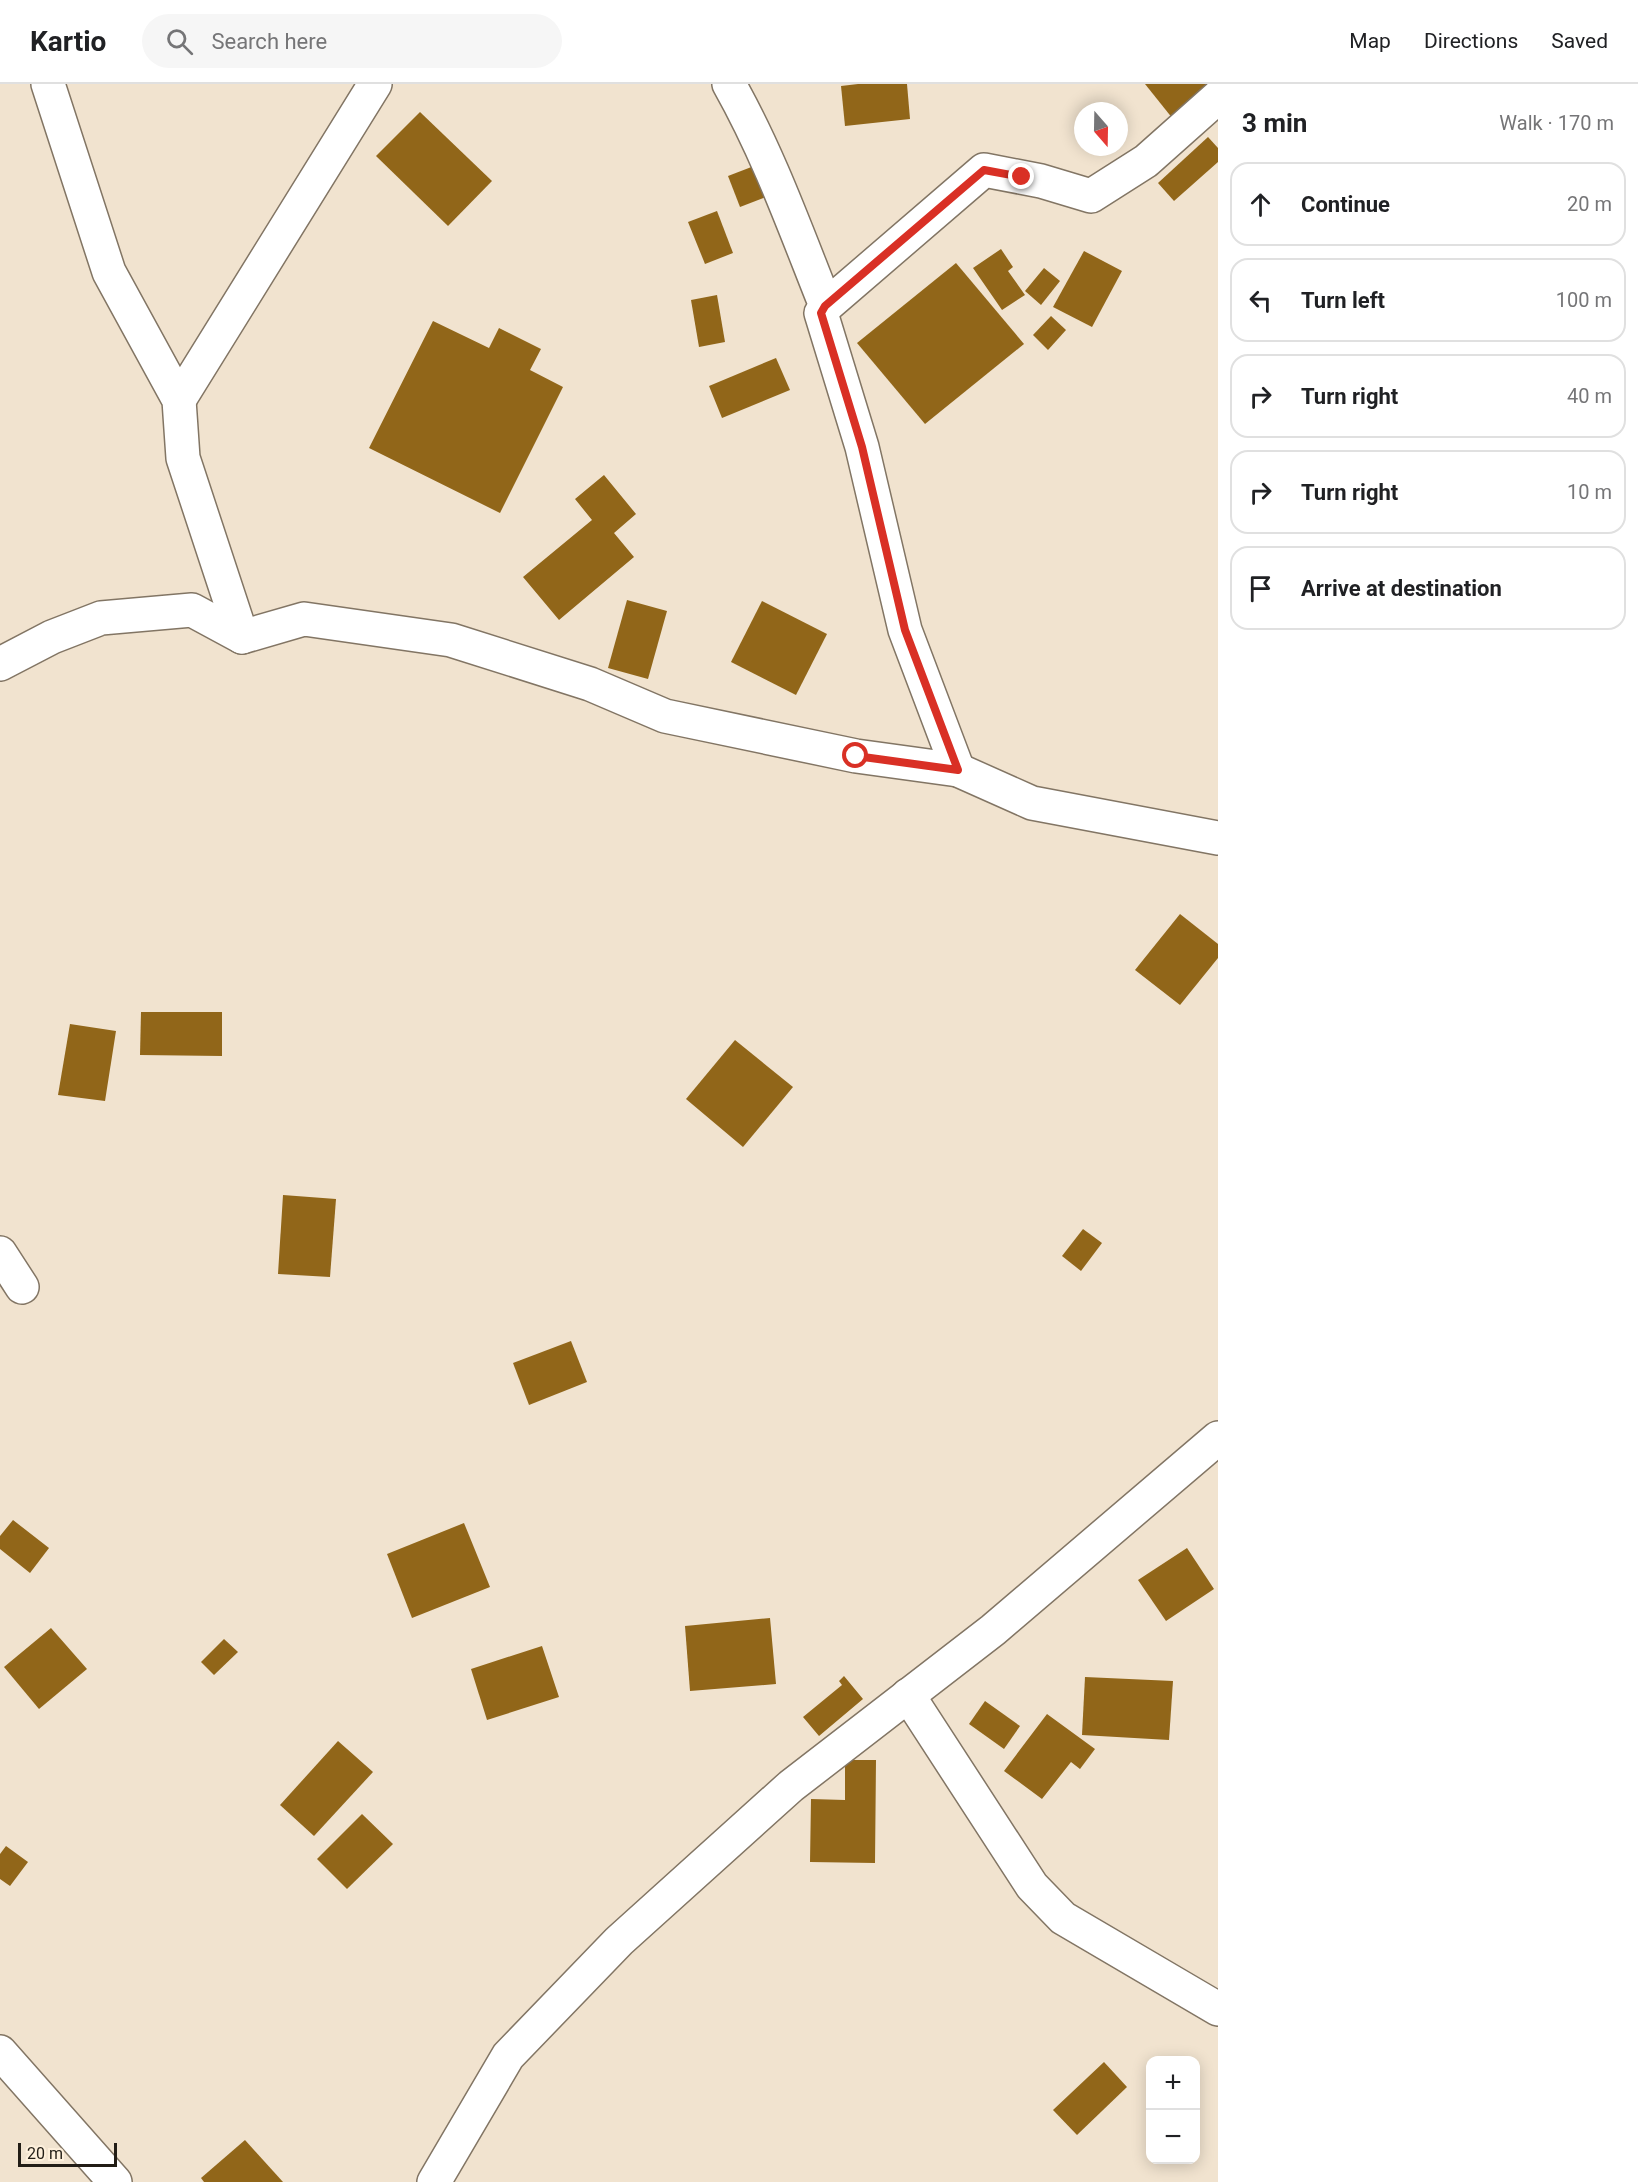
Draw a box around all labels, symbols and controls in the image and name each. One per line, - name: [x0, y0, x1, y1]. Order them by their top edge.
- search box: [142, 14, 562, 68]
- text: Kartio: [30, 25, 106, 58]
- icon: search: [163, 25, 196, 58]
- text: Search here: [211, 29, 327, 54]
- text: Map: [1349, 29, 1391, 53]
- text: Directions: [1424, 29, 1518, 53]
- text: Saved: [1551, 29, 1608, 53]
- north arrow: [1074, 102, 1128, 156]
- text: 3 min: [1242, 108, 1307, 138]
- text: Walk · 170 m: [1499, 111, 1614, 135]
- route end: [1008, 163, 1034, 189]
- icon: ahead: [1244, 188, 1277, 221]
- text: Continue: [1301, 192, 1390, 217]
- text: 20 m: [1567, 192, 1612, 216]
- icon: left: [1244, 284, 1277, 317]
- text: Turn left: [1301, 288, 1385, 313]
- text: 100 m: [1556, 288, 1612, 312]
- icon: right: [1244, 380, 1277, 413]
- text: Turn right: [1301, 384, 1398, 409]
- text: 40 m: [1567, 384, 1612, 408]
- icon: right: [1244, 476, 1277, 509]
- text: Turn right: [1301, 480, 1398, 505]
- text: 10 m: [1567, 480, 1612, 504]
- icon: arrive: [1244, 572, 1277, 605]
- text: Arrive at destination: [1301, 576, 1502, 601]
- route start: [842, 742, 868, 768]
- map controls: [1146, 2056, 1200, 2164]
- button: +: [1146, 2056, 1200, 2110]
- button: −: [1146, 2110, 1200, 2164]
- scale bar: [18, 2140, 117, 2168]
- text: 20 m: [27, 2144, 63, 2163]

